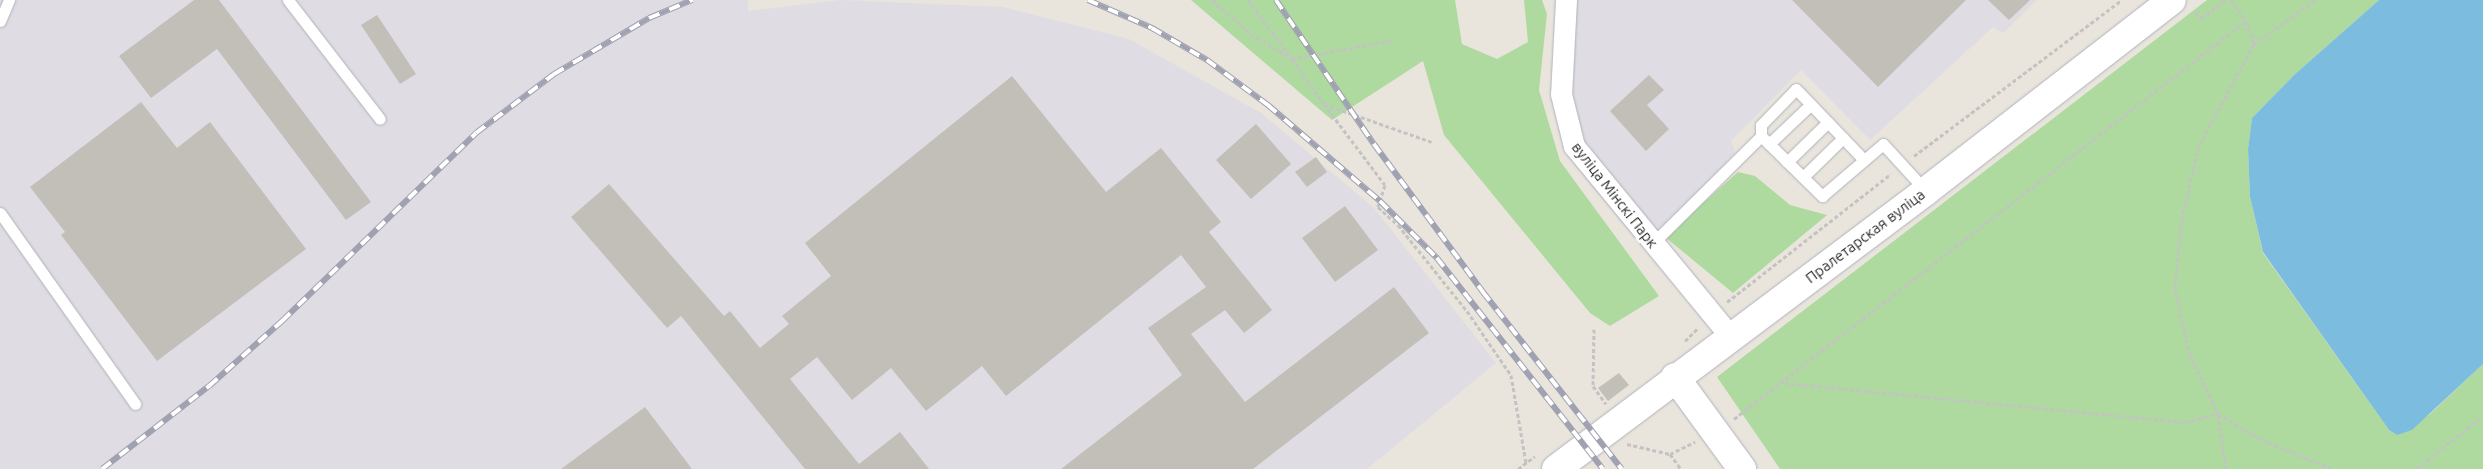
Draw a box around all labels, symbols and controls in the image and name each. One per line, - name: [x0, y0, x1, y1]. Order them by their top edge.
- street label: вуліца Мінскі Парк: [1568, 139, 1662, 251]
- street label: Пралетарская вуліца: [1802, 185, 1928, 287]

